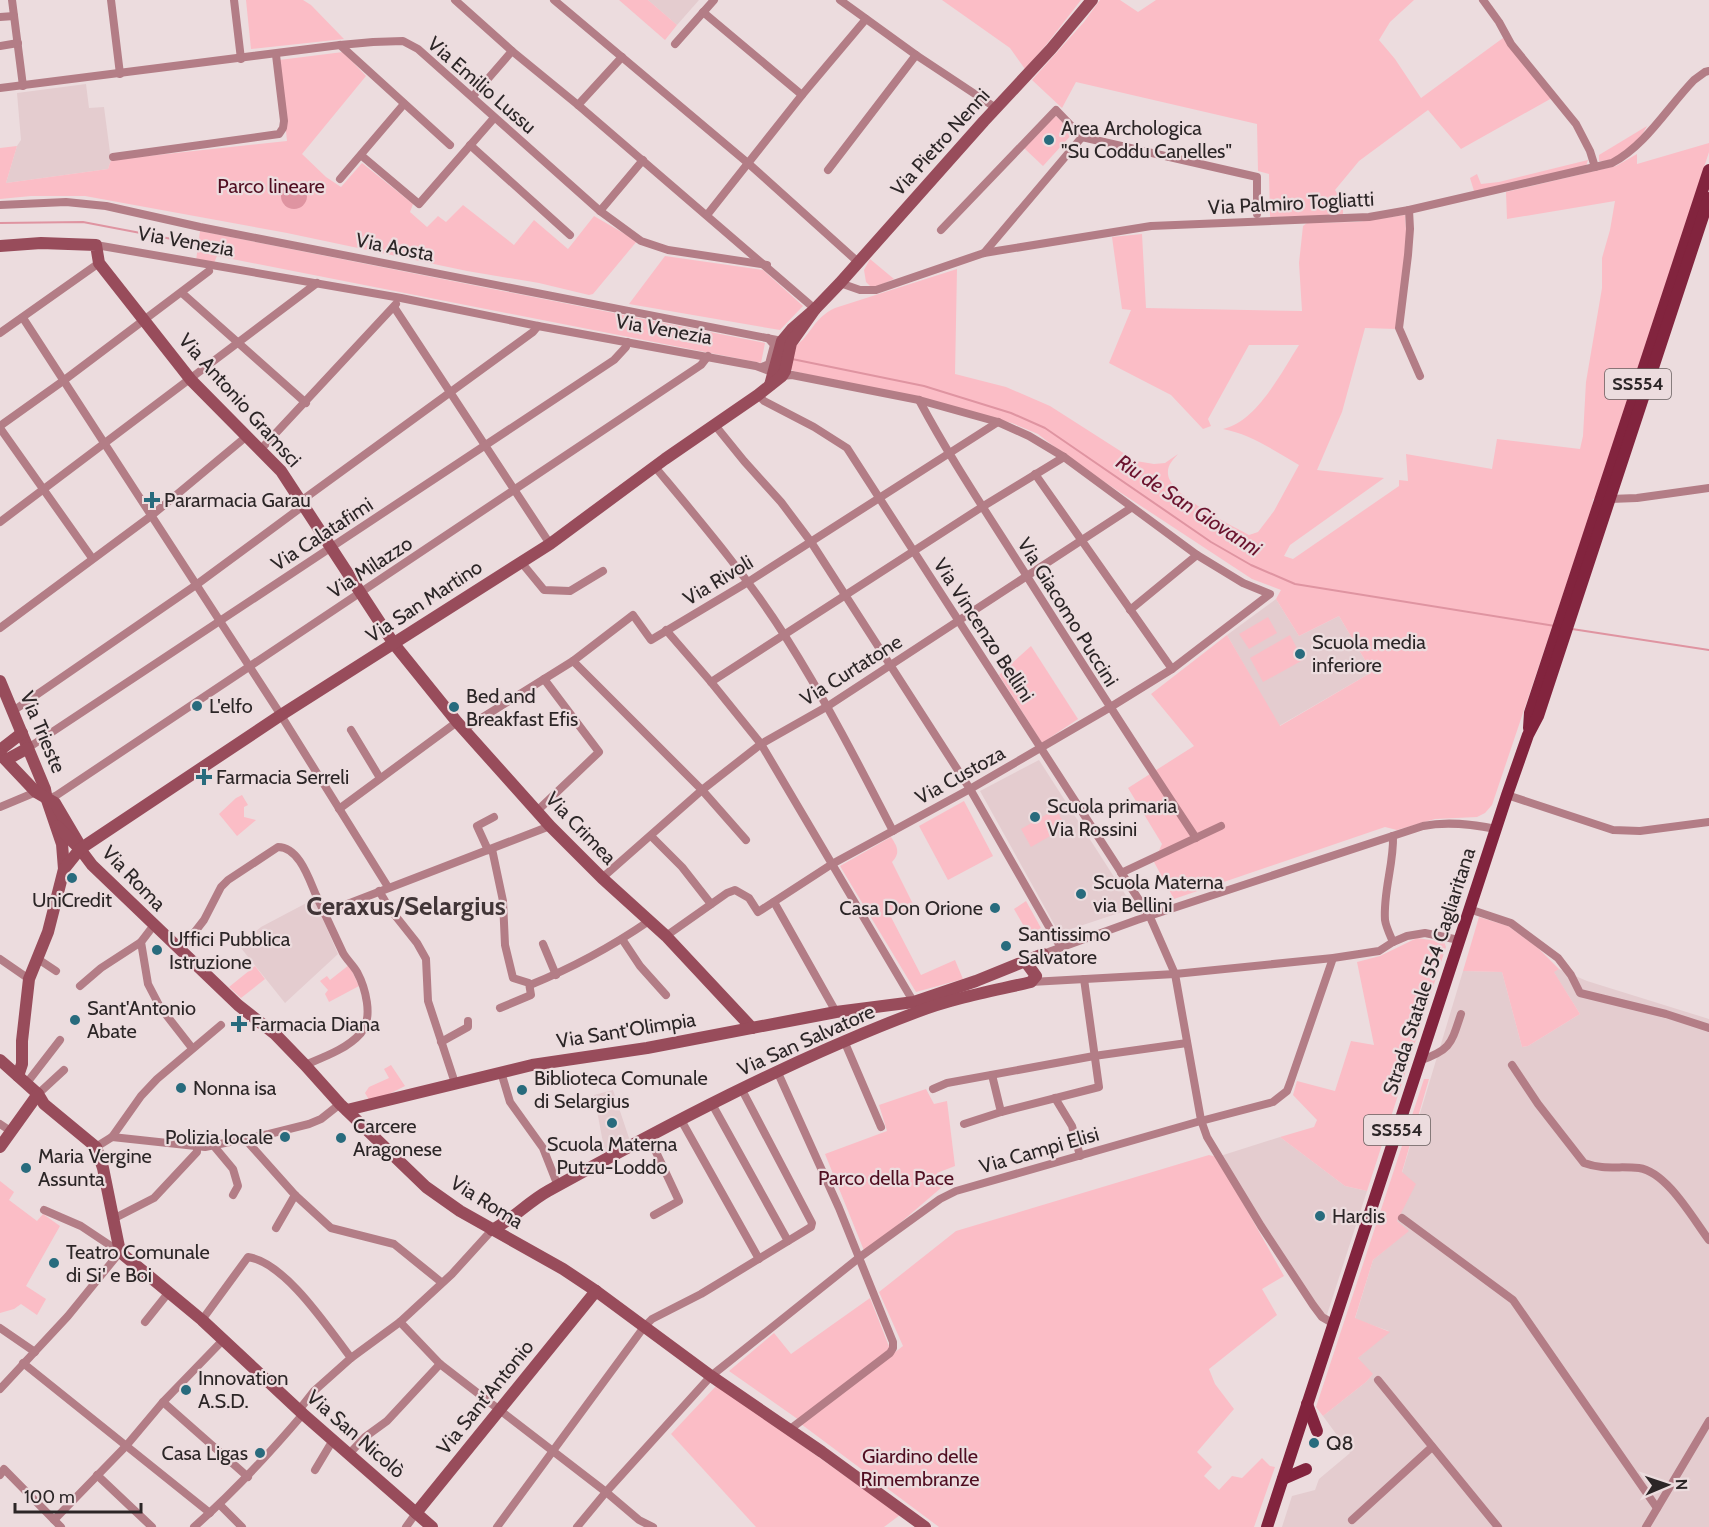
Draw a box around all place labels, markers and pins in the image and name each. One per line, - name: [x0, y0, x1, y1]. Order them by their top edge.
- place label: Area Archologica "Su Coddu Canelles": [1061, 116, 1232, 163]
- marker: Area Archologica "Su Coddu Canelles": [1042, 133, 1056, 147]
- place label: Pararmacia Garau: [164, 488, 311, 512]
- marker: Pararmacia Garau: [145, 493, 159, 507]
- place label: Scuola media inferiore: [1312, 630, 1426, 677]
- marker: Scuola media inferiore: [1293, 647, 1307, 661]
- place label: Bed and Breakfast Efis: [466, 684, 578, 731]
- place label: L'elfo: [209, 694, 253, 718]
- marker: L'elfo: [190, 699, 204, 713]
- marker: Bed and Breakfast Efis: [447, 700, 461, 714]
- place label: Farmacia Serreli: [216, 765, 349, 789]
- marker: Farmacia Serreli: [197, 770, 211, 784]
- place label: Scuola primaria Via Rossini: [1047, 794, 1177, 841]
- marker: Scuola primaria Via Rossini: [1028, 810, 1042, 824]
- place label: Scuola Materna via Bellini: [1093, 870, 1224, 917]
- marker: UniCredit: [65, 871, 79, 885]
- marker: Scuola Materna via Bellini: [1074, 887, 1088, 901]
- place label: UniCredit: [32, 888, 112, 912]
- place label: Casa Don Orione: [839, 896, 983, 920]
- marker: Casa Don Orione: [988, 901, 1002, 915]
- place label: Santissimo Salvatore: [1018, 922, 1111, 969]
- place label: Uffici Pubblica Istruzione: [169, 927, 291, 974]
- marker: Santissimo Salvatore: [999, 939, 1013, 953]
- marker: Uffici Pubblica Istruzione: [150, 943, 164, 957]
- place label: Sant'Antonio Abate: [87, 996, 196, 1043]
- place label: Farmacia Diana: [251, 1012, 380, 1036]
- marker: Sant'Antonio Abate: [68, 1013, 82, 1027]
- marker: Farmacia Diana: [232, 1017, 246, 1031]
- place label: Biblioteca Comunale di Selargius: [534, 1066, 708, 1113]
- place label: Nonna isa: [193, 1076, 277, 1100]
- marker: Nonna isa: [174, 1081, 188, 1095]
- marker: Biblioteca Comunale di Selargius: [515, 1083, 529, 1097]
- place label: Carcere Aragonese: [353, 1114, 442, 1161]
- marker: Scuola Materna Putzu-Loddo: [605, 1116, 619, 1130]
- place label: Polizia locale: [165, 1125, 273, 1149]
- marker: Polizia locale: [278, 1130, 292, 1144]
- marker: Carcere Aragonese: [334, 1131, 348, 1145]
- place label: Scuola Materna Putzu-Loddo: [547, 1132, 678, 1179]
- place label: Maria Vergine Assunta: [38, 1144, 152, 1191]
- marker: Maria Vergine Assunta: [19, 1161, 33, 1175]
- place label: Hardis: [1332, 1204, 1385, 1228]
- marker: Hardis: [1313, 1209, 1327, 1223]
- place label: Teatro Comunale di Si' e Boi: [66, 1240, 210, 1287]
- marker: Teatro Comunale di Si' e Boi: [47, 1256, 61, 1270]
- place label: Innovation A.S.D.: [198, 1366, 288, 1413]
- marker: Innovation A.S.D.: [179, 1383, 193, 1397]
- place label: Q8: [1326, 1431, 1354, 1455]
- marker: Q8: [1307, 1436, 1321, 1450]
- place label: Casa Ligas: [162, 1441, 248, 1465]
- marker: Casa Ligas: [253, 1446, 267, 1460]

